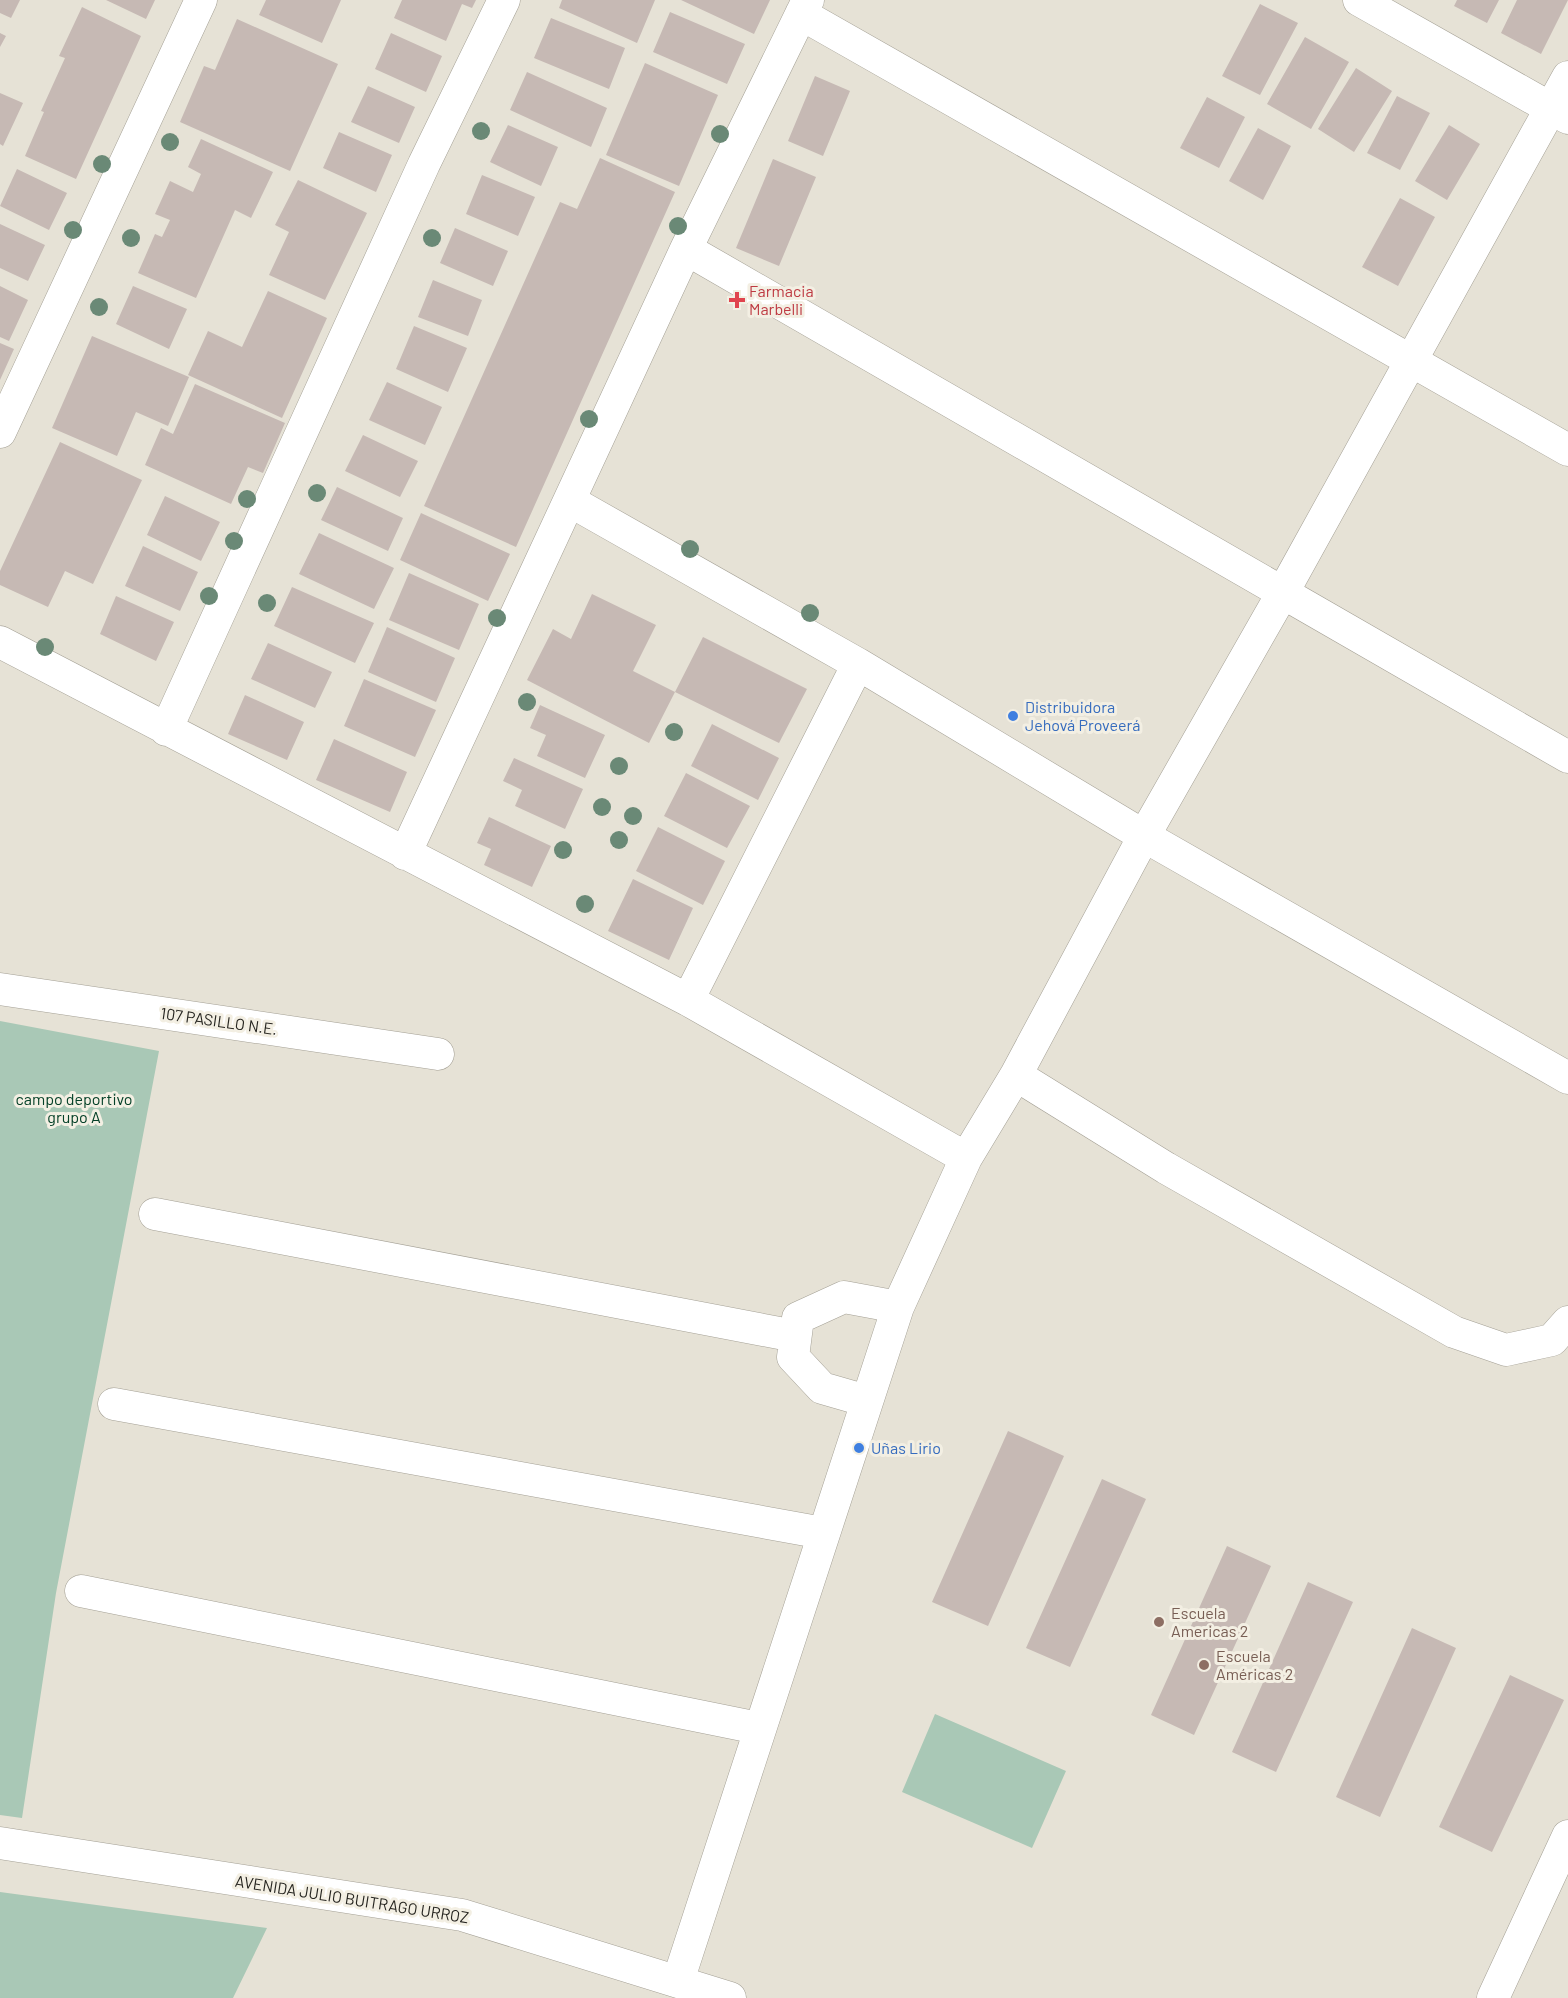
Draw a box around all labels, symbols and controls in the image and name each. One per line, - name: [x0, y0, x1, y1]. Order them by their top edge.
- place label: Farmacia Marbelli: [749, 281, 814, 318]
- marker: Farmacia Marbelli: [730, 293, 744, 307]
- place label: Distribuidora Jehová Proveerá: [1025, 697, 1140, 734]
- marker: Distribuidora Jehová Proveerá: [1006, 709, 1020, 723]
- street label: 107 PASILLO N.E.: [159, 1003, 279, 1038]
- park label: campo deportivo grupo A: [15, 1089, 133, 1126]
- place label: Uñas Lirio: [871, 1438, 941, 1457]
- marker: Uñas Lirio: [852, 1441, 866, 1455]
- place label: Escuela Americas 2: [1171, 1603, 1248, 1640]
- marker: Escuela Americas 2: [1152, 1615, 1166, 1629]
- place label: Escuela Américas 2: [1216, 1646, 1293, 1683]
- marker: Escuela Américas 2: [1197, 1658, 1211, 1672]
- street label: AVENIDA JULIO BUITRAGO URROZ: [234, 1871, 470, 1926]

